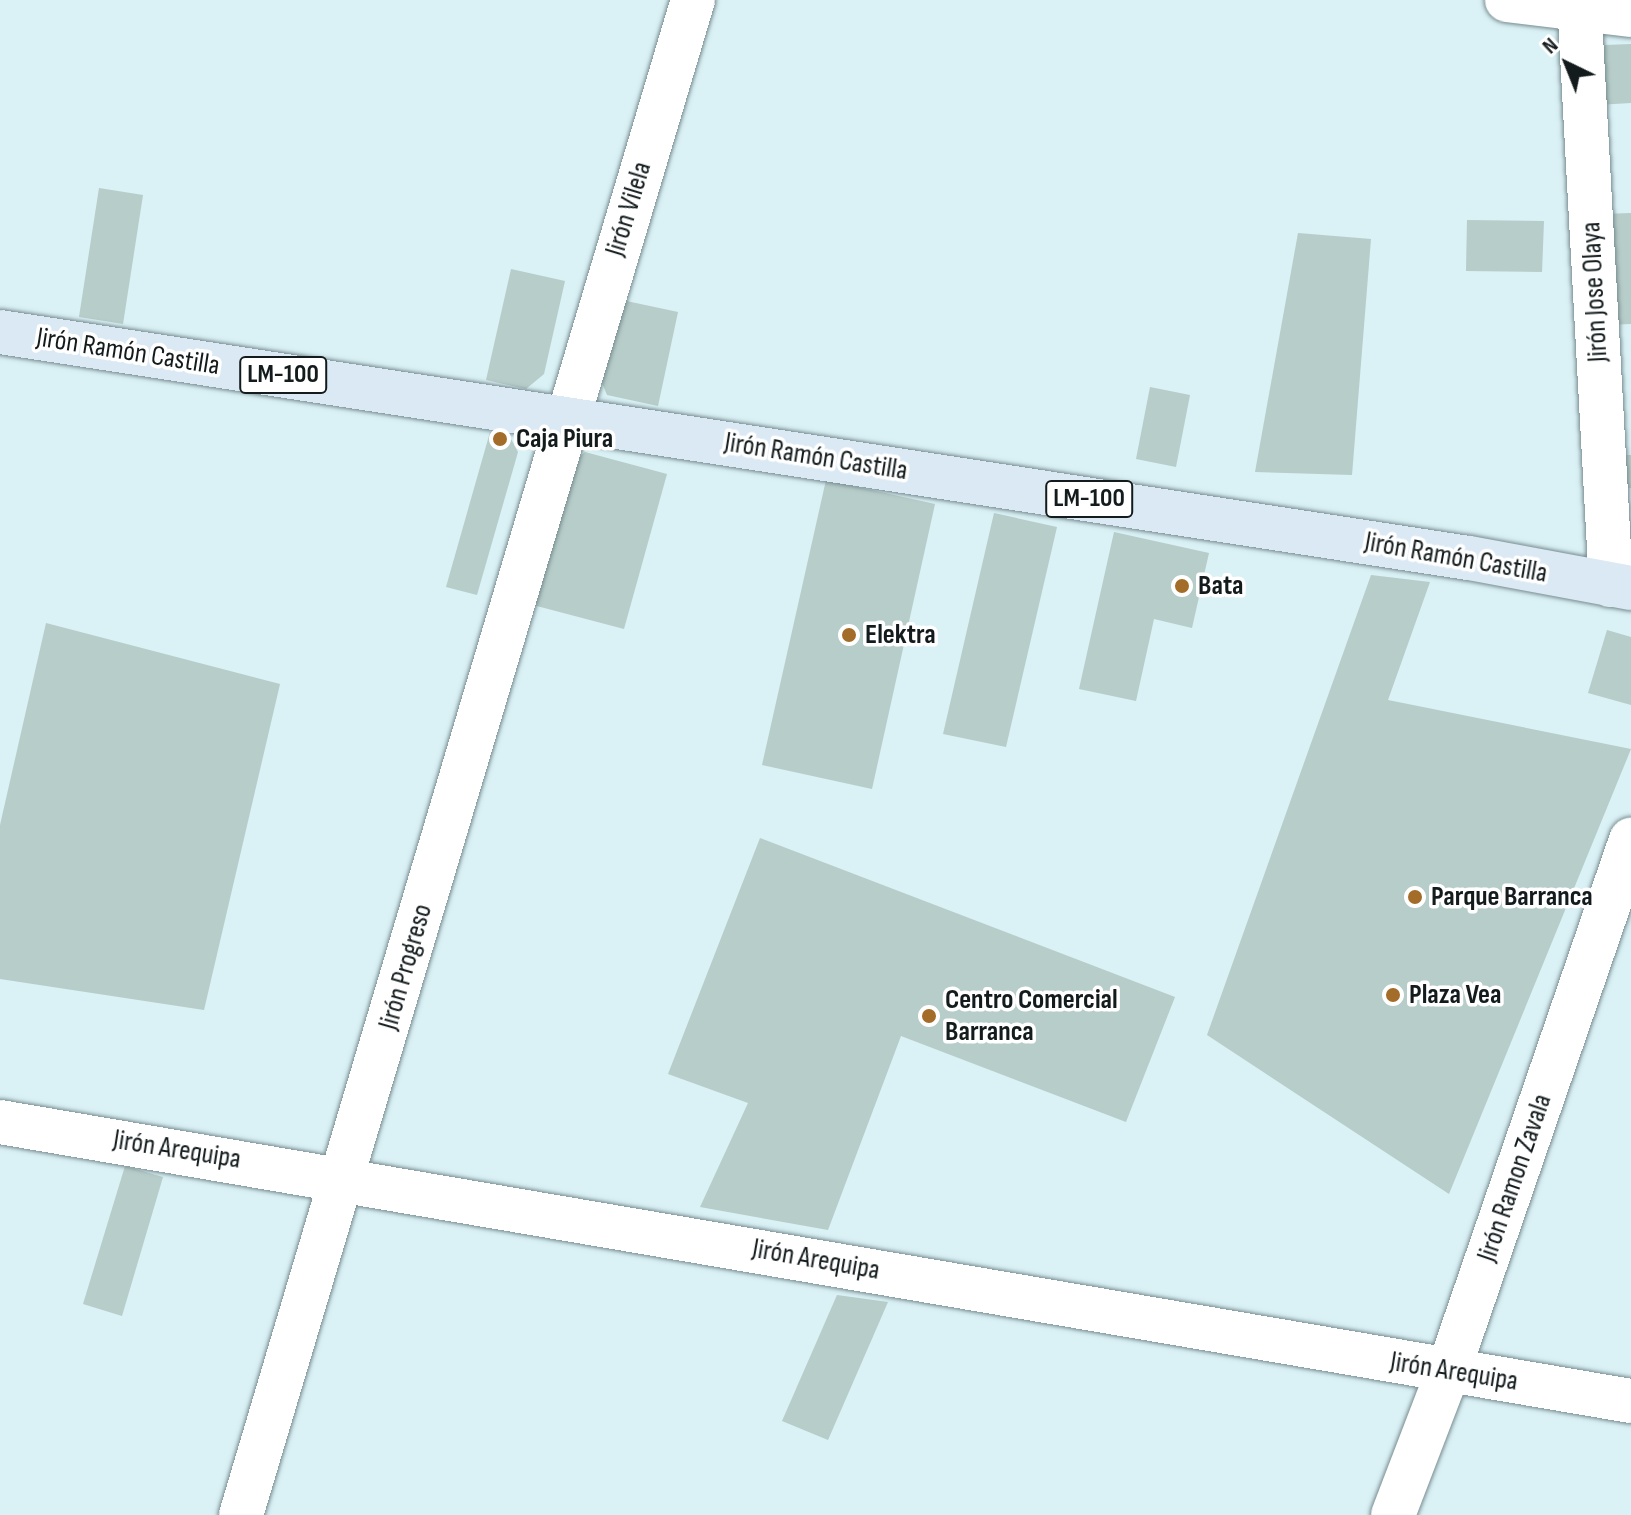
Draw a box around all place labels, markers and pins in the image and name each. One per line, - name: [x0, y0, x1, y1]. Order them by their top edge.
- place label: Caja Piura: [516, 422, 613, 456]
- marker: Caja Piura: [491, 430, 509, 448]
- place label: Bata: [1198, 569, 1244, 603]
- marker: Bata: [1173, 577, 1191, 595]
- place label: Elektra: [865, 618, 936, 652]
- marker: Elektra: [840, 626, 858, 644]
- place label: Parque Barranca: [1431, 880, 1593, 914]
- marker: Parque Barranca: [1406, 888, 1424, 906]
- place label: Plaza Vea: [1409, 978, 1501, 1012]
- place label: Centro Comercial Barranca: [945, 983, 1118, 1049]
- marker: Plaza Vea: [1384, 986, 1402, 1004]
- marker: Centro Comercial Barranca: [920, 1007, 938, 1025]

